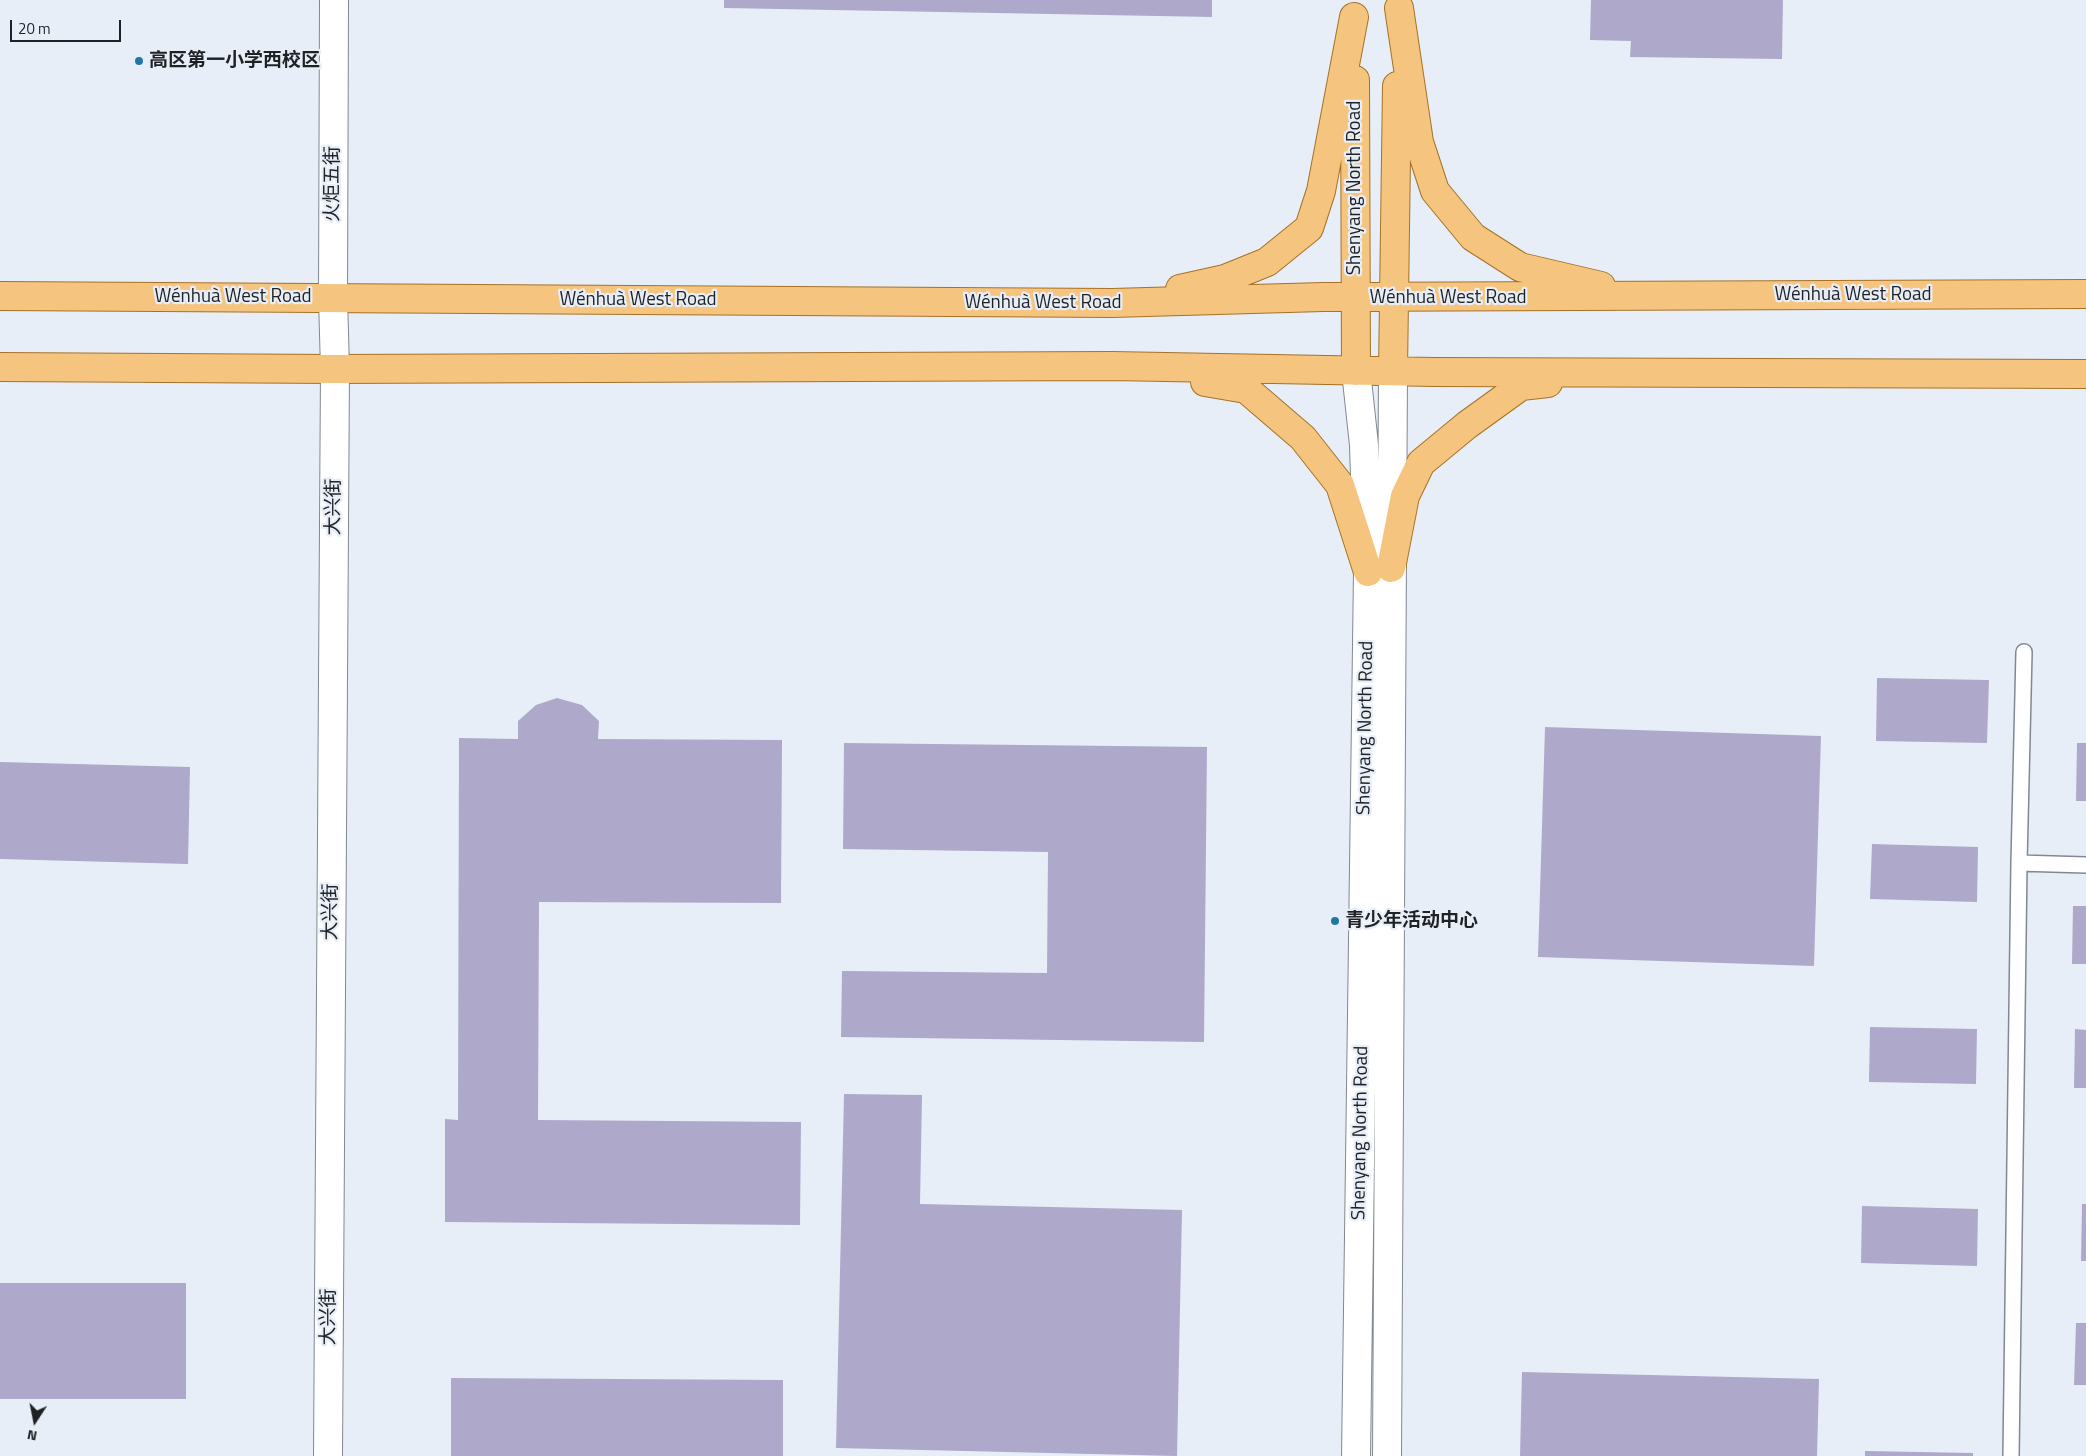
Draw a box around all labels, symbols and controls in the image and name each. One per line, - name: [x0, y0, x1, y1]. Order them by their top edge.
- scale bar: [12, 10, 124, 42]
- text: 20 m: [18, 17, 51, 40]
- place label: 高区第一小学西校区: [149, 50, 320, 72]
- marker: 高区第一小学西校区: [133, 55, 145, 67]
- street label: Shenyang North Road: [1344, 101, 1366, 275]
- street label: 火炬五街: [322, 146, 344, 222]
- street label: Wénhuà West Road: [1774, 284, 1932, 306]
- street label: Wénhuà West Road: [154, 286, 312, 308]
- street label: Wénhuà West Road: [1369, 287, 1527, 309]
- street label: Wénhuà West Road: [559, 289, 717, 311]
- street label: Wénhuà West Road: [964, 292, 1122, 314]
- street label: 大兴街: [323, 479, 345, 535]
- street label: Shenyang North Road: [1353, 641, 1379, 815]
- street label: 大兴街: [320, 884, 342, 940]
- place label: 青少年活动中心: [1345, 910, 1478, 932]
- marker: 青少年活动中心: [1329, 915, 1341, 927]
- street label: Shenyang North Road: [1348, 1046, 1374, 1220]
- street label: 大兴街: [318, 1289, 340, 1345]
- north arrow: [10, 1396, 60, 1446]
- text: N: [25, 1425, 39, 1447]

